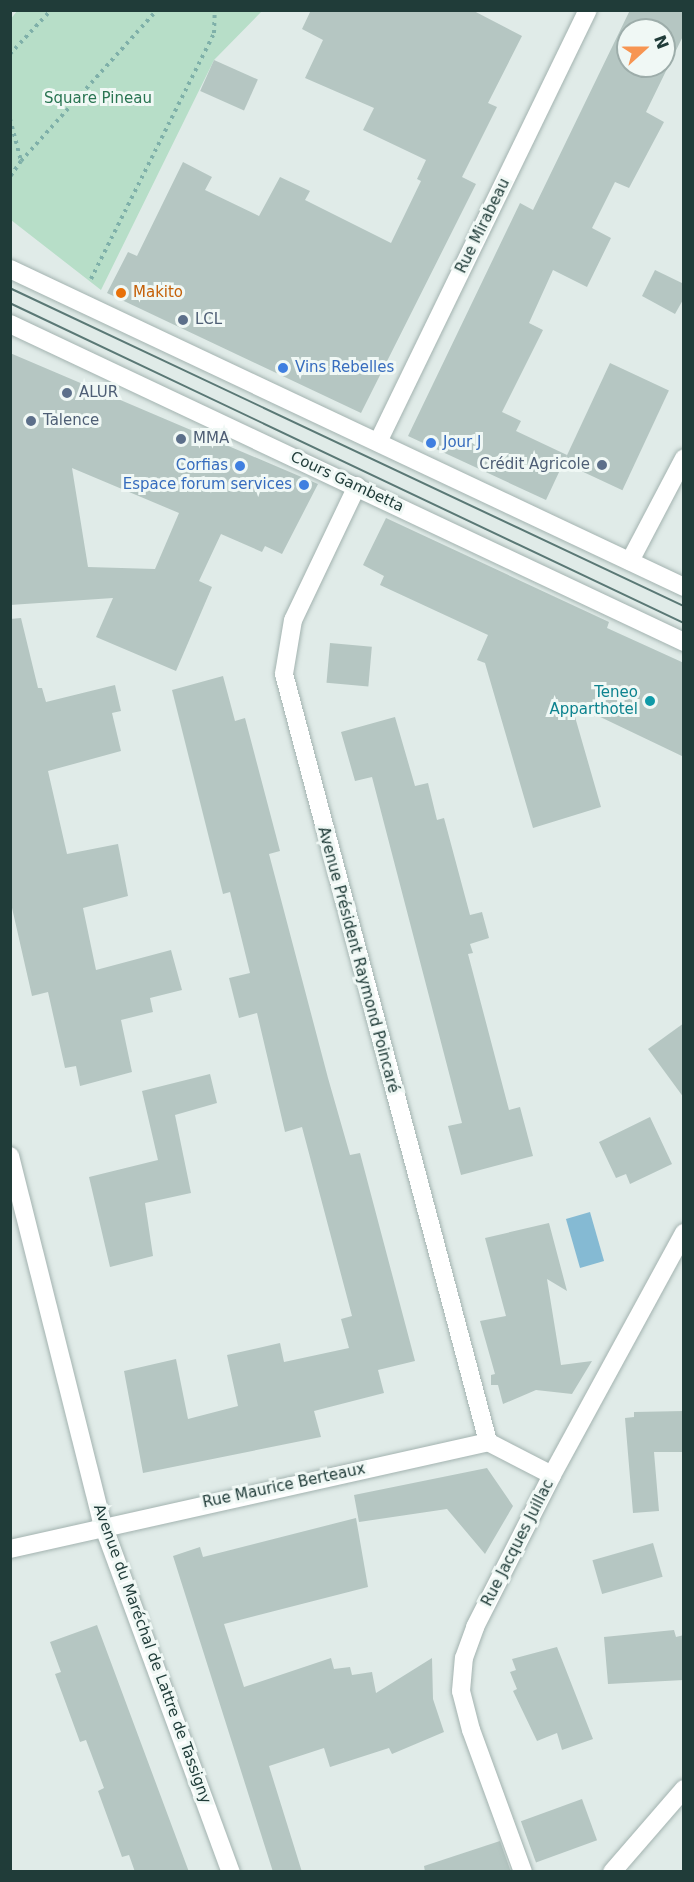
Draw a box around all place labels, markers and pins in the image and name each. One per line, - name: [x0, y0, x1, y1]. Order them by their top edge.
- place label: Makito: [133, 284, 183, 302]
- marker: Makito: [114, 286, 128, 300]
- place label: LCL: [195, 311, 222, 329]
- marker: LCL: [176, 313, 190, 327]
- place label: Vins Rebelles: [295, 359, 394, 377]
- marker: Vins Rebelles: [276, 361, 290, 375]
- place label: ALUR: [79, 384, 118, 402]
- marker: ALUR: [60, 386, 74, 400]
- place label: Talence: [43, 412, 99, 430]
- marker: Talence: [24, 414, 38, 428]
- place label: MMA: [193, 430, 229, 448]
- marker: MMA: [174, 432, 188, 446]
- place label: Jour J: [443, 434, 481, 452]
- marker: Jour J: [424, 436, 438, 450]
- place label: Crédit Agricole: [479, 456, 590, 474]
- place label: Corfias: [176, 457, 228, 475]
- marker: Crédit Agricole: [595, 458, 609, 472]
- marker: Corfias: [233, 459, 247, 473]
- place label: Espace forum services: [123, 476, 292, 494]
- marker: Espace forum services: [297, 478, 311, 492]
- place label: Teneo Apparthotel: [549, 683, 638, 718]
- marker: Teneo Apparthotel: [643, 694, 657, 708]

